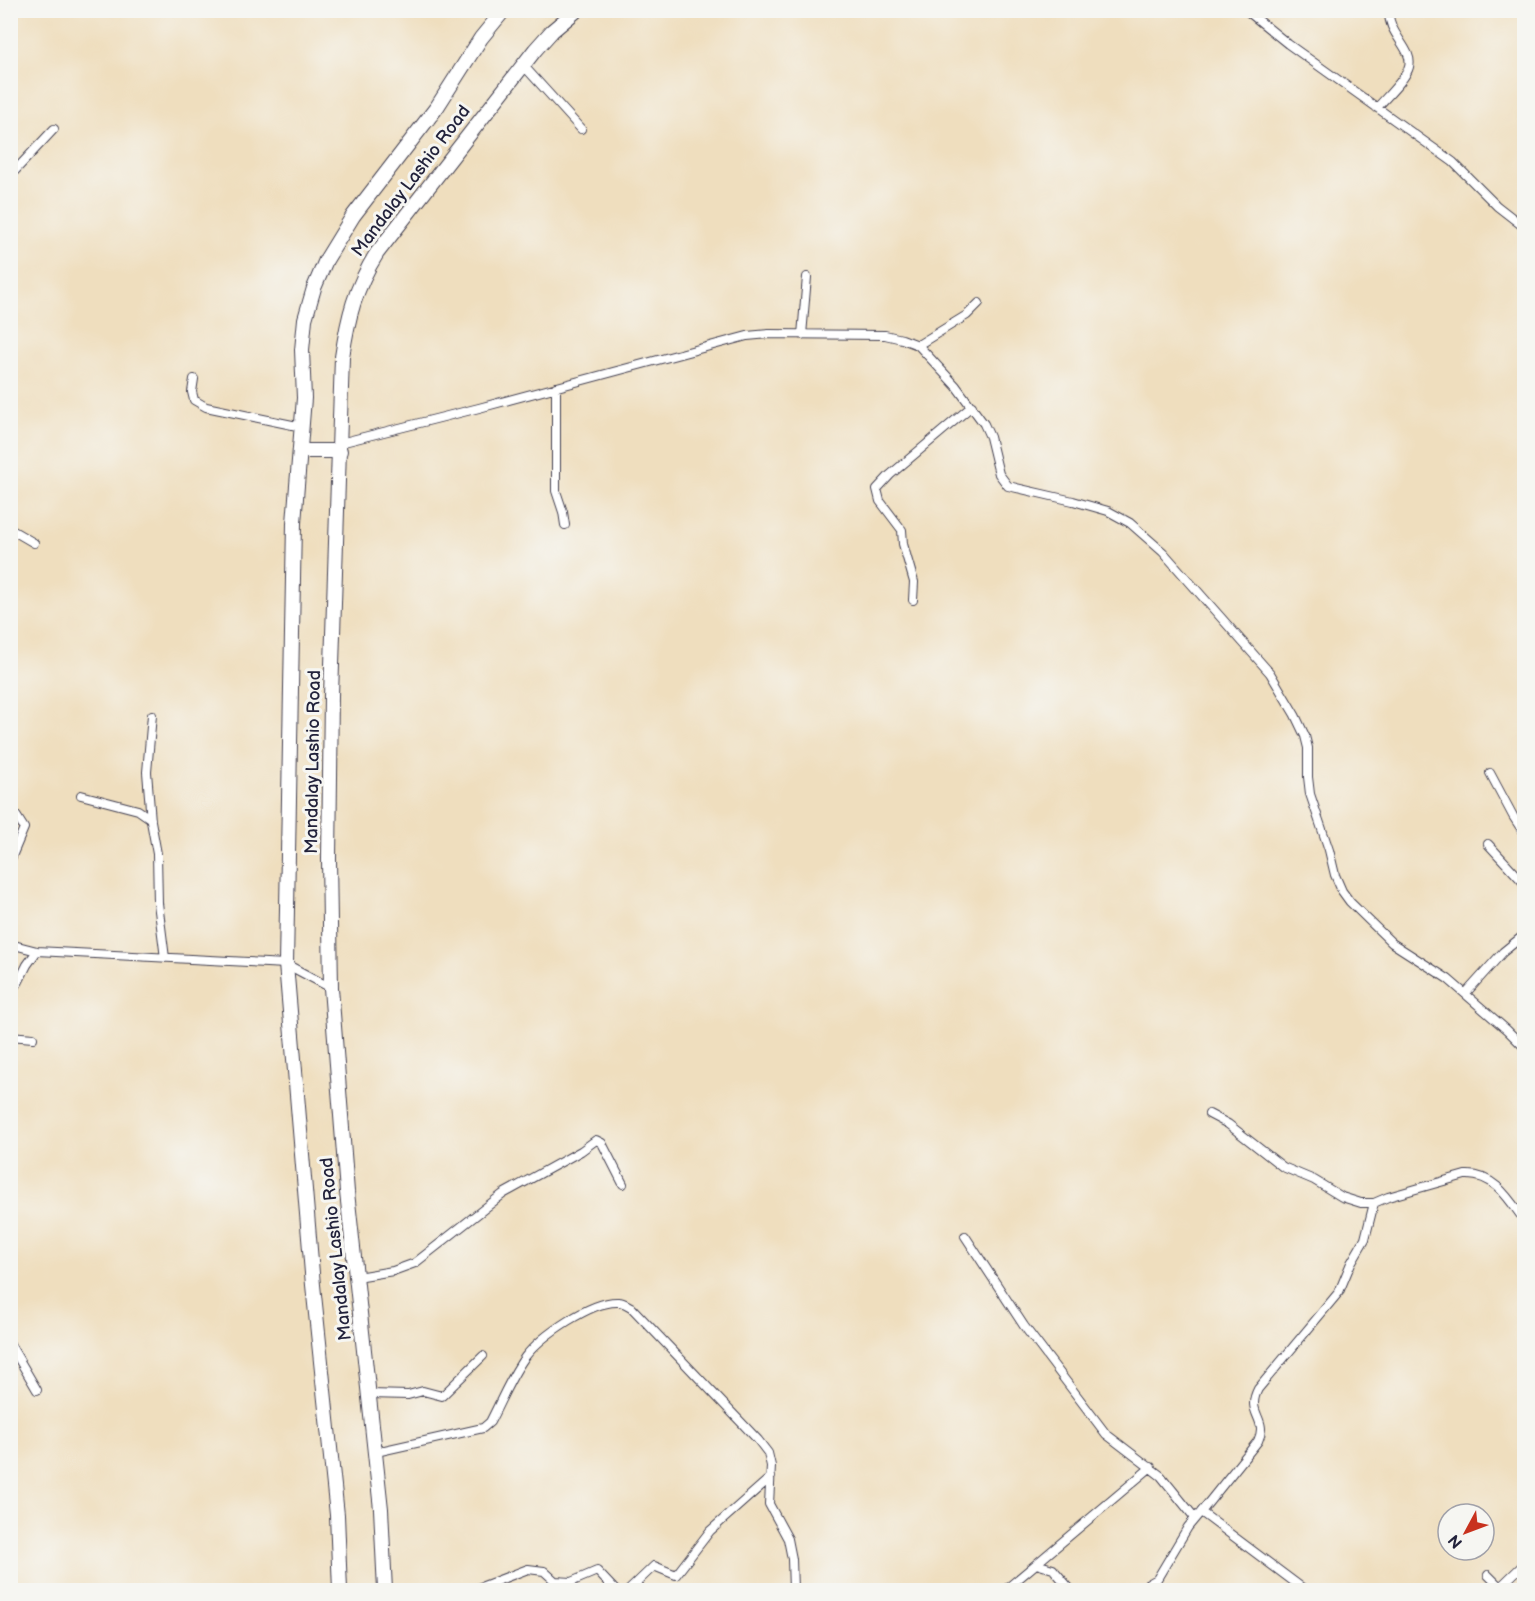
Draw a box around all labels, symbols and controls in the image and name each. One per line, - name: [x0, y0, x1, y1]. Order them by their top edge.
- street label: Mandalay Lashio Road: [347, 101, 475, 261]
- street label: Mandalay Lashio Road: [301, 670, 325, 854]
- street label: Mandalay Lashio Road: [316, 1156, 356, 1342]
- north arrow: [1436, 1502, 1496, 1562]
- text: N: [1445, 1530, 1467, 1552]

